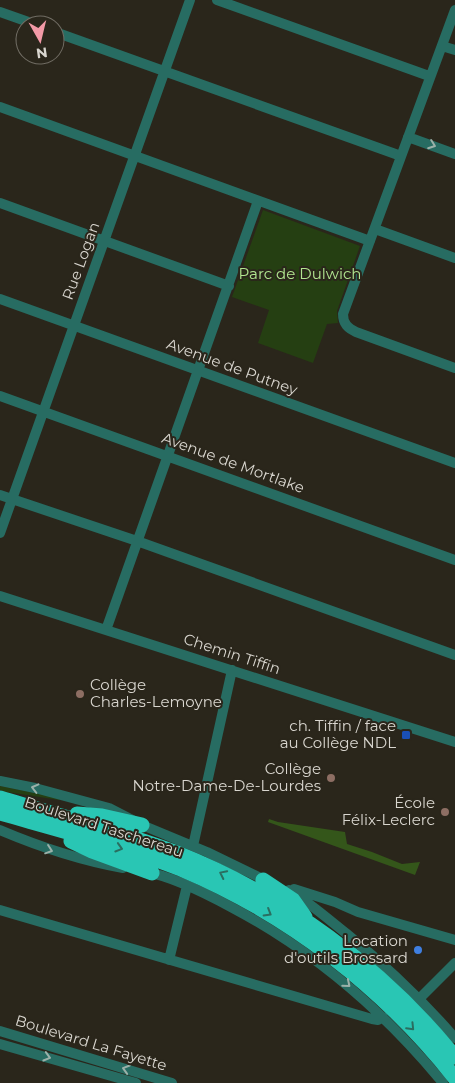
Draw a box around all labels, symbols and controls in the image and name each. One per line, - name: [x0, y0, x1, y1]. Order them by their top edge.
- north arrow: [15, 15, 65, 65]
- text: N: [35, 43, 49, 63]
- one-way arrow: [427, 139, 435, 149]
- street label: Rue Logan: [58, 219, 103, 302]
- park label: Parc de Dulwich: [239, 264, 361, 283]
- street label: Avenue de Putney: [164, 334, 301, 399]
- street label: Avenue de Mortlake: [159, 428, 307, 497]
- street label: Chemin Tiffin: [181, 629, 283, 678]
- place label: Collège Charles-Lemoyne: [90, 675, 222, 711]
- marker: Collège Charles-Lemoyne: [74, 688, 86, 700]
- place label: ch. Tiffin / face au Collège NDL: [280, 716, 396, 752]
- marker: ch. Tiffin / face au Collège NDL: [400, 729, 412, 741]
- place label: Collège Notre-Dame-De-Lourdes: [133, 759, 321, 795]
- marker: Collège Notre-Dame-De-Lourdes: [325, 772, 337, 784]
- one-way arrow: [30, 783, 39, 794]
- street label: Boulevard Taschereau: [22, 792, 186, 861]
- place label: École Félix-Leclerc: [342, 793, 435, 829]
- marker: École Félix-Leclerc: [439, 806, 451, 818]
- one-way arrow: [115, 842, 123, 852]
- one-way arrow: [44, 844, 53, 854]
- one-way arrow: [219, 870, 228, 880]
- one-way arrow: [262, 907, 271, 917]
- place label: Location d'outils Brossard: [284, 931, 408, 967]
- marker: Location d'outils Brossard: [412, 944, 424, 956]
- one-way arrow: [341, 979, 350, 987]
- street label: Boulevard La Fayette: [13, 1010, 169, 1075]
- one-way arrow: [405, 1021, 414, 1030]
- one-way arrow: [42, 1052, 50, 1062]
- one-way arrow: [122, 1064, 130, 1074]

